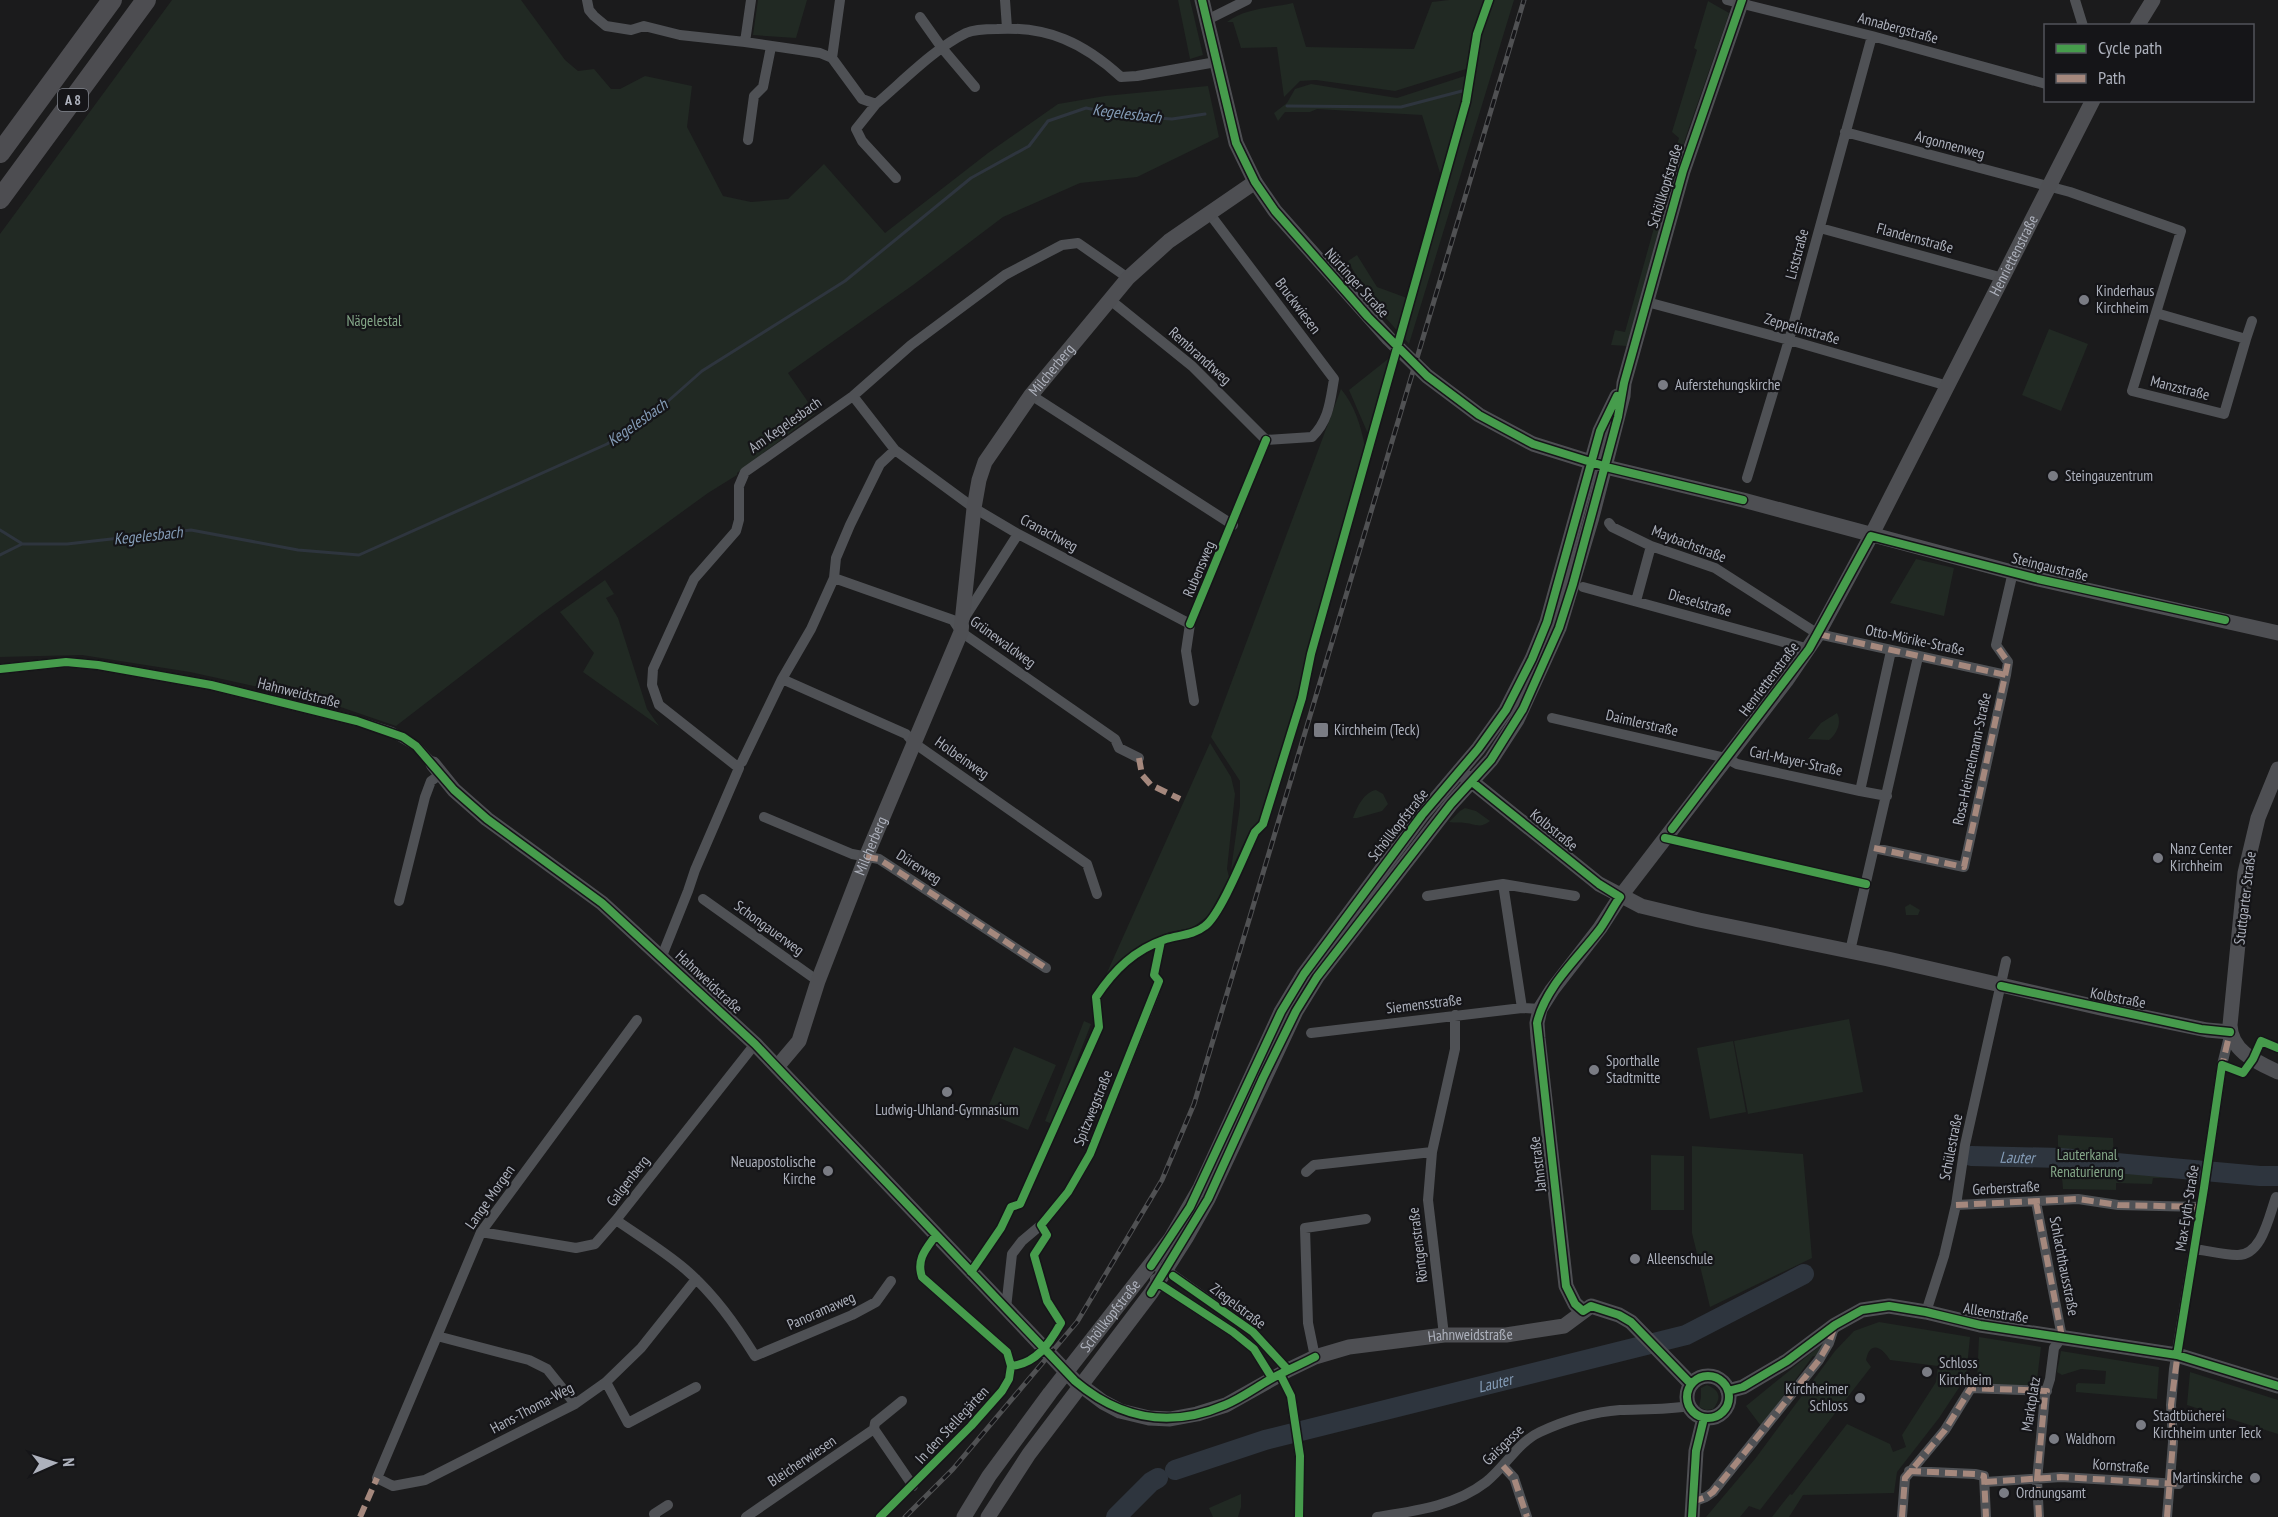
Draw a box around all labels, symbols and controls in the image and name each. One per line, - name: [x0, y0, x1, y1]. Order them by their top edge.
- street label: Annabergstraße: [1856, 8, 1940, 47]
- legend: [2044, 24, 2254, 102]
- text: Cycle path: [2098, 36, 2162, 59]
- text: Path: [2098, 66, 2126, 89]
- road number: A 8: [58, 89, 88, 111]
- water label: Kegelesbach: [1091, 99, 1163, 127]
- street label: Argonnenweg: [1913, 126, 1987, 163]
- street label: Schöllkopfstraße: [1643, 141, 1686, 230]
- street label: Henriettenstraße: [1985, 212, 2042, 299]
- street label: Flandernstraße: [1875, 218, 1955, 257]
- street label: Liststraße: [1781, 227, 1812, 281]
- street label: Nürtinger Straße: [1321, 244, 1394, 321]
- street label: Bruckwiesen: [1271, 274, 1326, 337]
- place label: Kinderhaus Kirchheim: [2096, 281, 2154, 317]
- marker: Kinderhaus Kirchheim: [2077, 293, 2091, 307]
- street label: Zeppelinstraße: [1762, 309, 1842, 348]
- park label: Nägelestal: [346, 311, 402, 330]
- street label: Rembrandtweg: [1165, 323, 1236, 389]
- street label: Milcherberg: [1024, 340, 1078, 400]
- street label: Manzstraße: [2149, 371, 2212, 404]
- place label: Auferstehungskirche: [1675, 375, 1780, 394]
- marker: Auferstehungskirche: [1656, 378, 1670, 392]
- street label: Am Kegelesbach: [745, 392, 825, 457]
- water label: Kegelesbach: [603, 393, 672, 450]
- place label: Steingauzentrum: [2065, 466, 2153, 485]
- marker: Steingauzentrum: [2046, 469, 2060, 483]
- street label: Cranachweg: [1017, 509, 1081, 556]
- water label: Kegelesbach: [113, 521, 184, 549]
- street label: Maybachstraße: [1649, 521, 1729, 566]
- street label: Rubensweg: [1178, 538, 1219, 600]
- street label: Steingaustraße: [2010, 548, 2090, 585]
- street label: Dieselstraße: [1666, 584, 1734, 621]
- street label: Grünewaldweg: [967, 611, 1040, 672]
- street label: Otto-Mörike-Straße: [1864, 620, 1966, 659]
- street label: Henriettenstraße: [1734, 638, 1803, 720]
- street label: Hahnweidstraße: [256, 673, 343, 712]
- street label: Rosa-Heinzelmann-Straße: [1948, 691, 1995, 827]
- street label: Daimlerstraße: [1604, 705, 1680, 740]
- place label: Kirchheim (Teck): [1334, 720, 1420, 739]
- marker: Kirchheim (Teck): [1312, 721, 1330, 739]
- street label: Holbeinweg: [932, 732, 993, 783]
- street label: Carl-Mayer-Straße: [1748, 741, 1844, 780]
- street label: Schöllkopfstraße: [1363, 785, 1432, 865]
- street label: Kolbstraße: [1527, 805, 1582, 855]
- street label: Milcherberg: [850, 813, 891, 878]
- place label: Nanz Center Kirchheim: [2170, 839, 2233, 875]
- street label: Dürerweg: [893, 845, 945, 888]
- street label: Stuttgarter Straße: [2229, 850, 2260, 946]
- marker: Nanz Center Kirchheim: [2151, 851, 2165, 865]
- street label: Schongauerweg: [731, 896, 808, 959]
- street label: Hahnweidstraße: [672, 946, 747, 1017]
- street label: Kolbstraße: [2089, 983, 2147, 1012]
- street label: Siemensstraße: [1385, 989, 1463, 1018]
- place label: Sporthalle Stadtmitte: [1606, 1051, 1661, 1087]
- marker: Sporthalle Stadtmitte: [1587, 1063, 1601, 1077]
- street label: Spitzwegstraße: [1069, 1067, 1116, 1148]
- marker: Ludwig-Uhland-Gymnasium: [940, 1085, 954, 1099]
- place label: Ludwig-Uhland-Gymnasium: [875, 1100, 1019, 1119]
- street label: Schülestraße: [1935, 1112, 1966, 1182]
- street label: Jahnstraße: [1525, 1135, 1550, 1194]
- park label: Lauterkanal Renaturierung: [2050, 1145, 2124, 1181]
- water label: Lauter: [1999, 1147, 2037, 1167]
- street label: Galgenberg: [602, 1151, 653, 1210]
- place label: Neuapostolische Kirche: [731, 1152, 816, 1188]
- street label: Lange Morgen: [461, 1161, 519, 1232]
- marker: Neuapostolische Kirche: [821, 1164, 835, 1178]
- street label: Max-Eyth-Straße: [2170, 1164, 2203, 1252]
- street label: Gerberstraße: [1972, 1176, 2040, 1199]
- street label: Röntgenstraße: [1403, 1206, 1432, 1284]
- street label: Schlachthausstraße: [2046, 1215, 2083, 1317]
- place label: Alleenschule: [1647, 1249, 1713, 1268]
- marker: Alleenschule: [1628, 1252, 1642, 1266]
- street label: Schöllkopfstraße: [1076, 1275, 1144, 1356]
- street label: Ziegelstraße: [1207, 1278, 1270, 1333]
- street label: Panoramaweg: [784, 1287, 858, 1334]
- street label: Alleenstraße: [1962, 1298, 2030, 1327]
- street label: Hahnweidstraße: [1427, 1324, 1514, 1346]
- place label: Schloss Kirchheim: [1939, 1353, 1992, 1389]
- marker: Schloss Kirchheim: [1920, 1365, 1934, 1379]
- water label: Lauter: [1476, 1368, 1517, 1397]
- street label: Marktplatz: [2017, 1375, 2044, 1433]
- street label: Hans-Thoma-Weg: [487, 1378, 577, 1437]
- place label: Kirchheimer Schloss: [1785, 1379, 1849, 1415]
- street label: In den Stellegärten: [911, 1382, 992, 1467]
- marker: Kirchheimer Schloss: [1853, 1391, 1867, 1405]
- place label: Stadtbücherei Kirchheim unter Teck: [2153, 1406, 2261, 1442]
- marker: Stadtbücherei Kirchheim unter Teck: [2134, 1418, 2148, 1432]
- street label: Gaisgasse: [1478, 1420, 1527, 1469]
- place label: Waldhorn: [2066, 1429, 2115, 1448]
- street label: Bleicherwiesen: [764, 1431, 840, 1490]
- marker: Waldhorn: [2047, 1432, 2061, 1446]
- north arrow: [24, 1433, 84, 1493]
- street label: Kornstraße: [2092, 1454, 2150, 1477]
- text: N: [59, 1457, 79, 1467]
- place label: Martinskirche: [2173, 1468, 2243, 1487]
- marker: Martinskirche: [2248, 1471, 2262, 1485]
- place label: Ordnungsamt: [2016, 1483, 2086, 1502]
- marker: Ordnungsamt: [1997, 1486, 2011, 1500]

